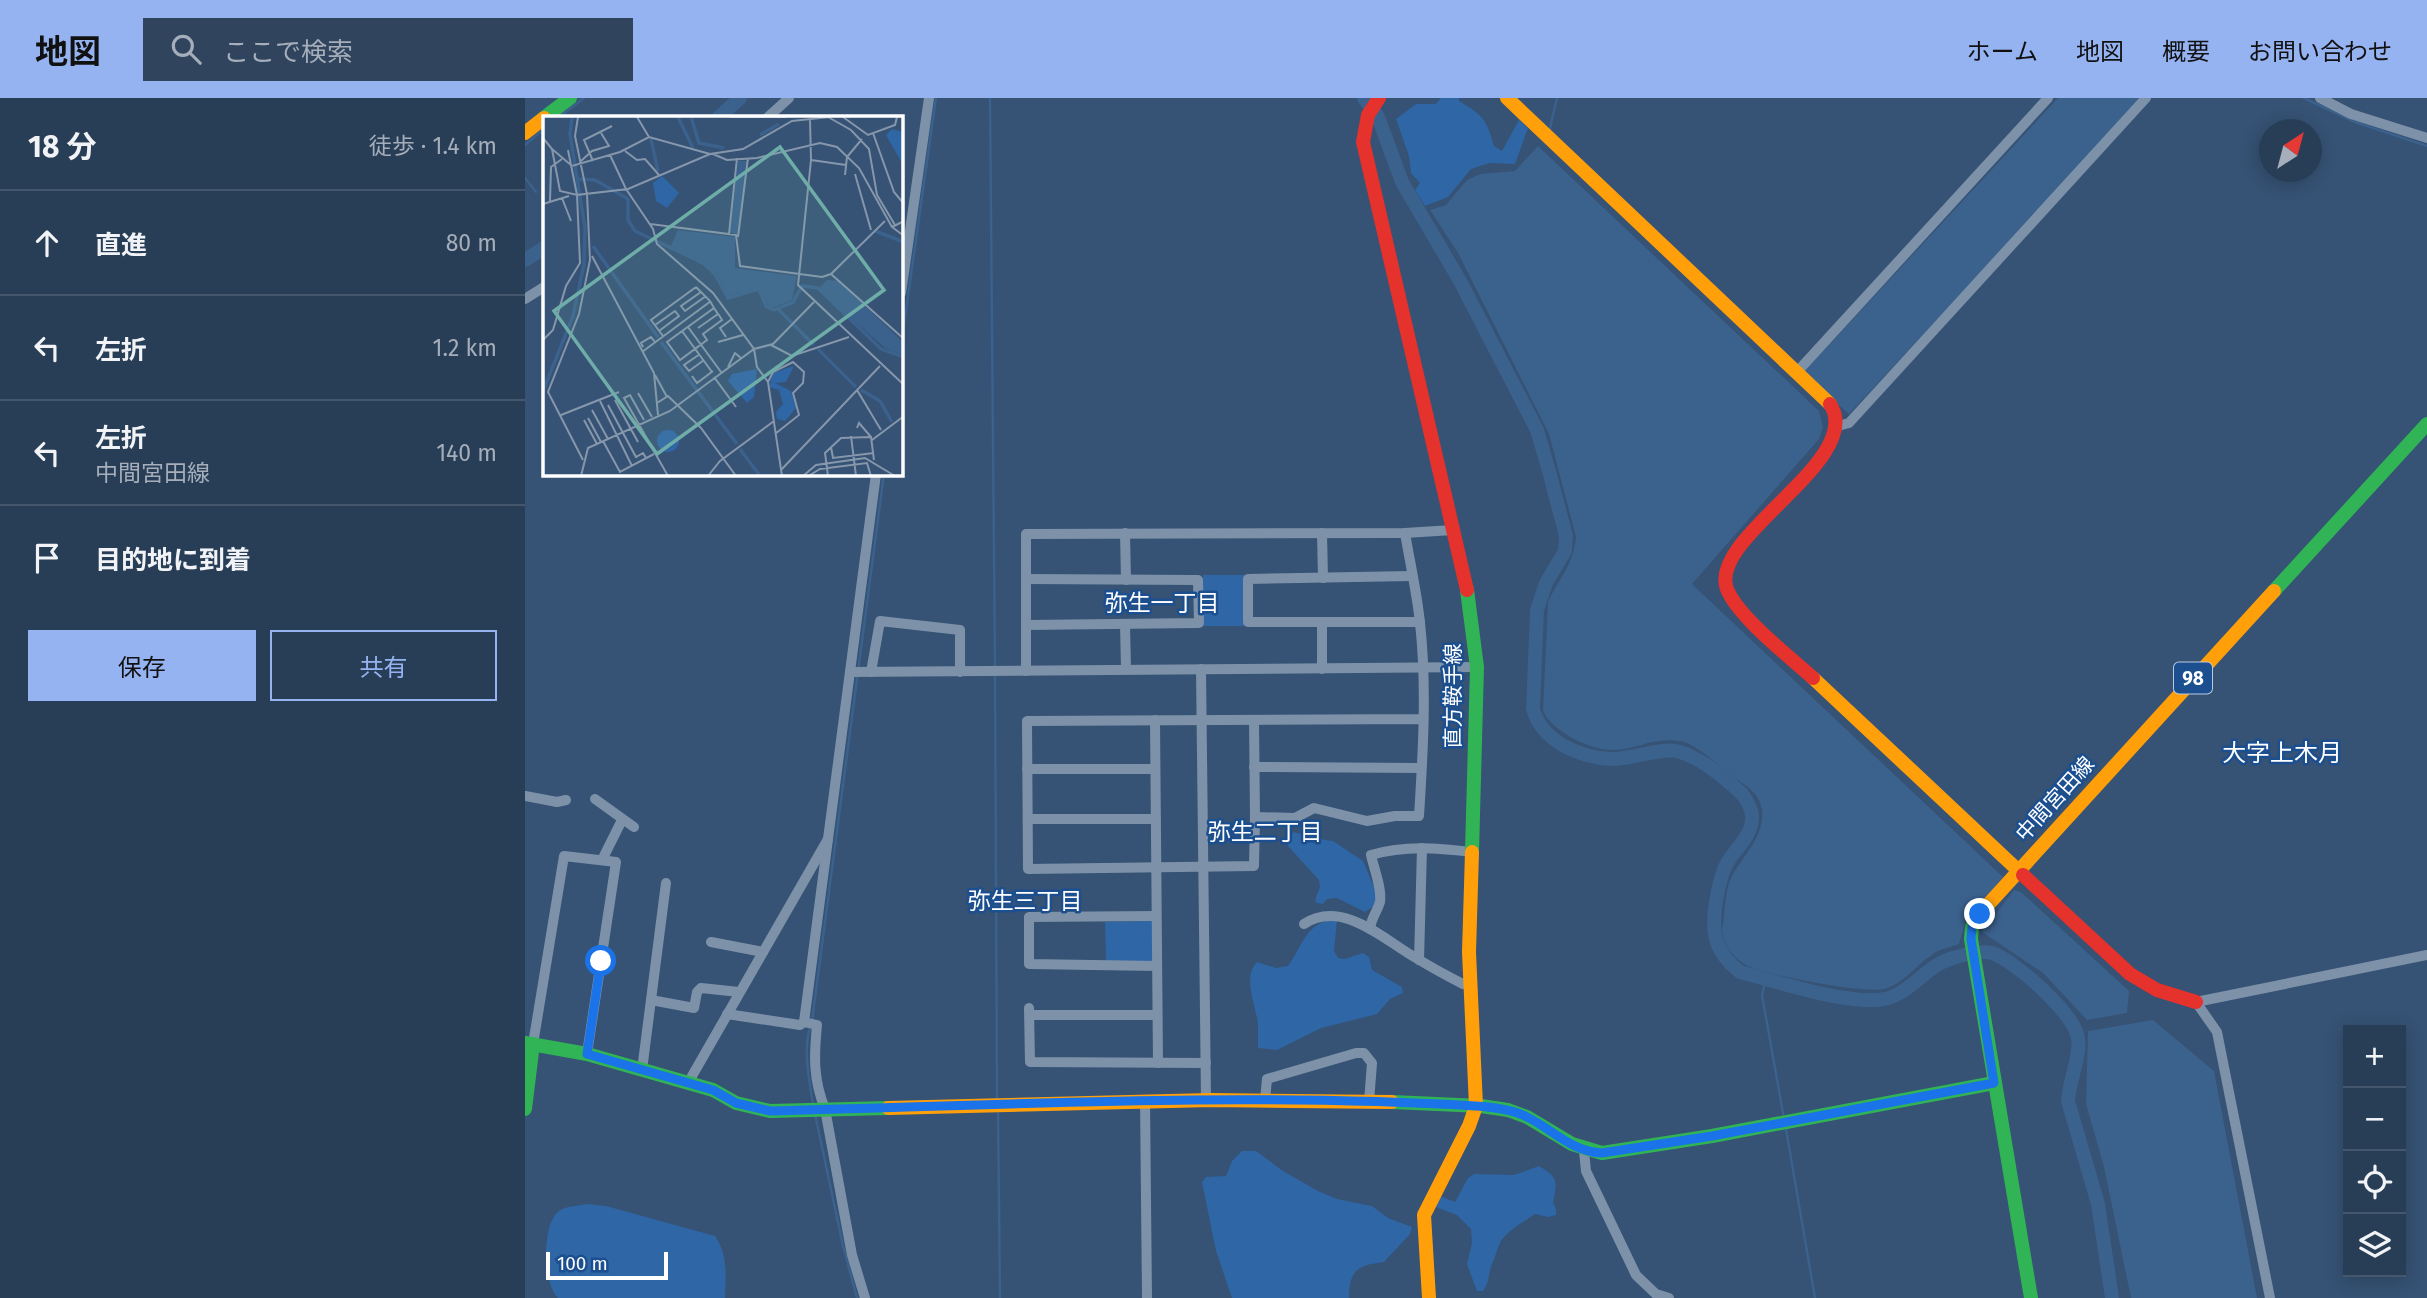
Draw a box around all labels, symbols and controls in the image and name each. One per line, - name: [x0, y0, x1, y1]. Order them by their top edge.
- search box: [143, 18, 633, 81]
- icon: search: [167, 30, 205, 68]
- text: 地図: [35, 32, 101, 72]
- text: ここで検索: [223, 37, 353, 68]
- text: ホーム: [1967, 38, 2038, 66]
- text: 地図: [2076, 38, 2124, 66]
- text: 概要: [2162, 38, 2210, 66]
- text: お問い合わせ: [2248, 38, 2392, 66]
- inset map: [543, 116, 903, 476]
- north arrow: [2259, 119, 2322, 182]
- text: 18 分: [28, 129, 96, 165]
- text: 徒歩 · 1.4 km: [369, 132, 497, 160]
- icon: ahead: [28, 224, 66, 262]
- text: 80 m: [446, 229, 497, 257]
- text: 直進: [95, 230, 147, 261]
- icon: left: [28, 329, 66, 367]
- text: 1.2 km: [433, 334, 497, 362]
- text: 左折: [95, 335, 147, 366]
- text: 左折: [95, 423, 147, 454]
- icon: left: [28, 434, 66, 472]
- text: 140 m: [436, 439, 497, 467]
- text: 中間宮田線: [95, 459, 210, 487]
- icon: arrive: [28, 539, 66, 577]
- text: 目的地に到着: [95, 545, 251, 576]
- district label: 弥生一丁目: [1105, 589, 1220, 617]
- button: 保存: [28, 630, 256, 701]
- button: 共有: [270, 630, 497, 701]
- street label: 直方鞍手線: [1440, 644, 1466, 749]
- road number: 98: [2174, 663, 2212, 694]
- district label: 大字上木月: [2222, 739, 2342, 767]
- street label: 中間宮田線: [2010, 751, 2100, 847]
- district label: 弥生二丁目: [1208, 818, 1323, 846]
- district label: 弥生三丁目: [968, 887, 1083, 915]
- route end: [1964, 898, 1995, 929]
- route start: [585, 945, 616, 976]
- map controls: [2343, 1025, 2406, 1277]
- button: +: [2343, 1025, 2406, 1088]
- button: −: [2343, 1088, 2406, 1151]
- button: locate: [2343, 1151, 2406, 1214]
- button: layers: [2343, 1214, 2406, 1277]
- scale bar: [546, 1249, 669, 1281]
- text: 100 m: [557, 1252, 608, 1275]

